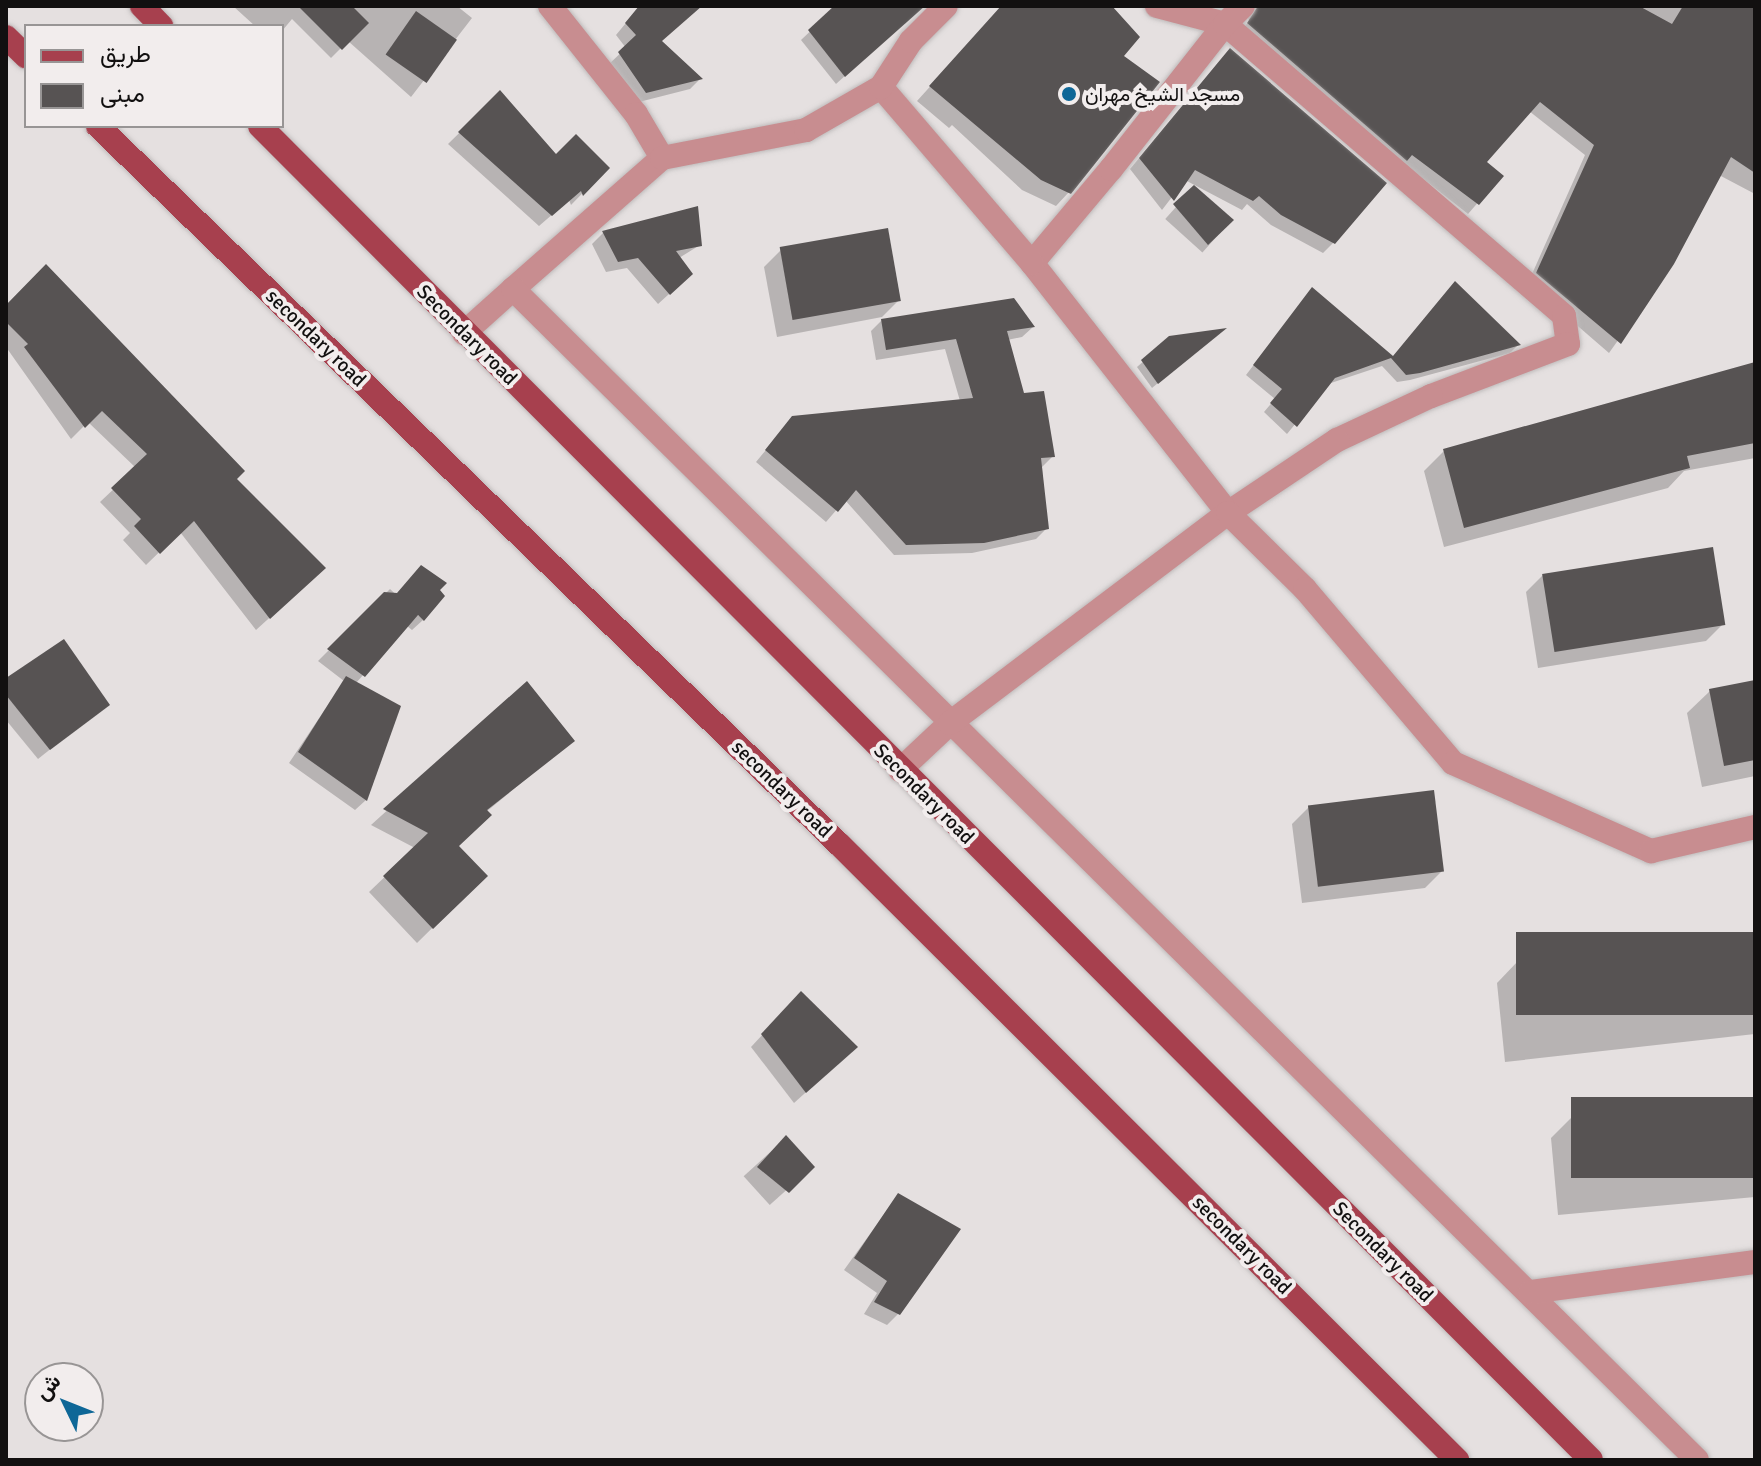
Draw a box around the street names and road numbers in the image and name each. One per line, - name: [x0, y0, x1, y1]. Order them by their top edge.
- street label: Secondary road: [412, 280, 522, 390]
- street label: secondary road: [261, 284, 371, 392]
- street label: secondary road: [727, 735, 837, 843]
- street label: Secondary road: [869, 739, 979, 849]
- street label: secondary road: [1188, 1191, 1296, 1299]
- street label: Secondary road: [1328, 1197, 1438, 1307]

